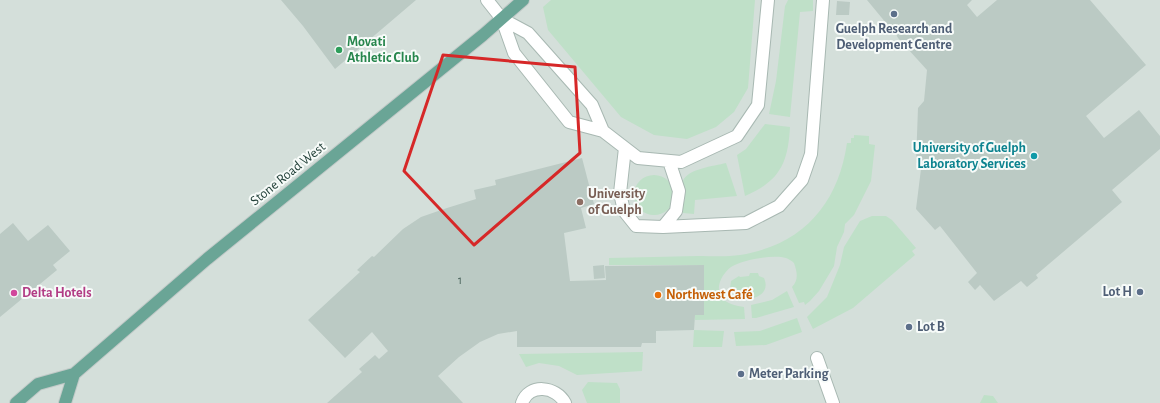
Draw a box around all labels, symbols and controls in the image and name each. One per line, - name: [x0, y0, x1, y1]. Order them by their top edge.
- marker: Guelph Research and Development Centre: [889, 9, 899, 19]
- place label: Guelph Research and Development Centre: [836, 22, 953, 52]
- place label: Movati Athletic Club: [347, 35, 419, 65]
- marker: Movati Athletic Club: [334, 45, 344, 55]
- street label: Stone Road West: [248, 139, 328, 208]
- place label: University of Guelph Laboratory Services: [913, 141, 1026, 171]
- marker: University of Guelph Laboratory Services: [1029, 151, 1039, 161]
- place label: University of Guelph: [588, 187, 646, 217]
- marker: University of Guelph: [575, 197, 585, 207]
- house number: 1: [458, 274, 462, 286]
- place label: Lot H: [1103, 285, 1132, 299]
- place label: Delta Hotels: [22, 286, 92, 300]
- marker: Lot H: [1135, 287, 1145, 297]
- marker: Delta Hotels: [9, 288, 19, 298]
- place label: Northwest Café: [666, 288, 753, 302]
- marker: Northwest Café: [653, 290, 663, 300]
- place label: Lot B: [917, 320, 945, 334]
- marker: Lot B: [904, 322, 914, 332]
- place label: Meter Parking: [749, 367, 830, 381]
- marker: Meter Parking: [736, 369, 746, 379]

